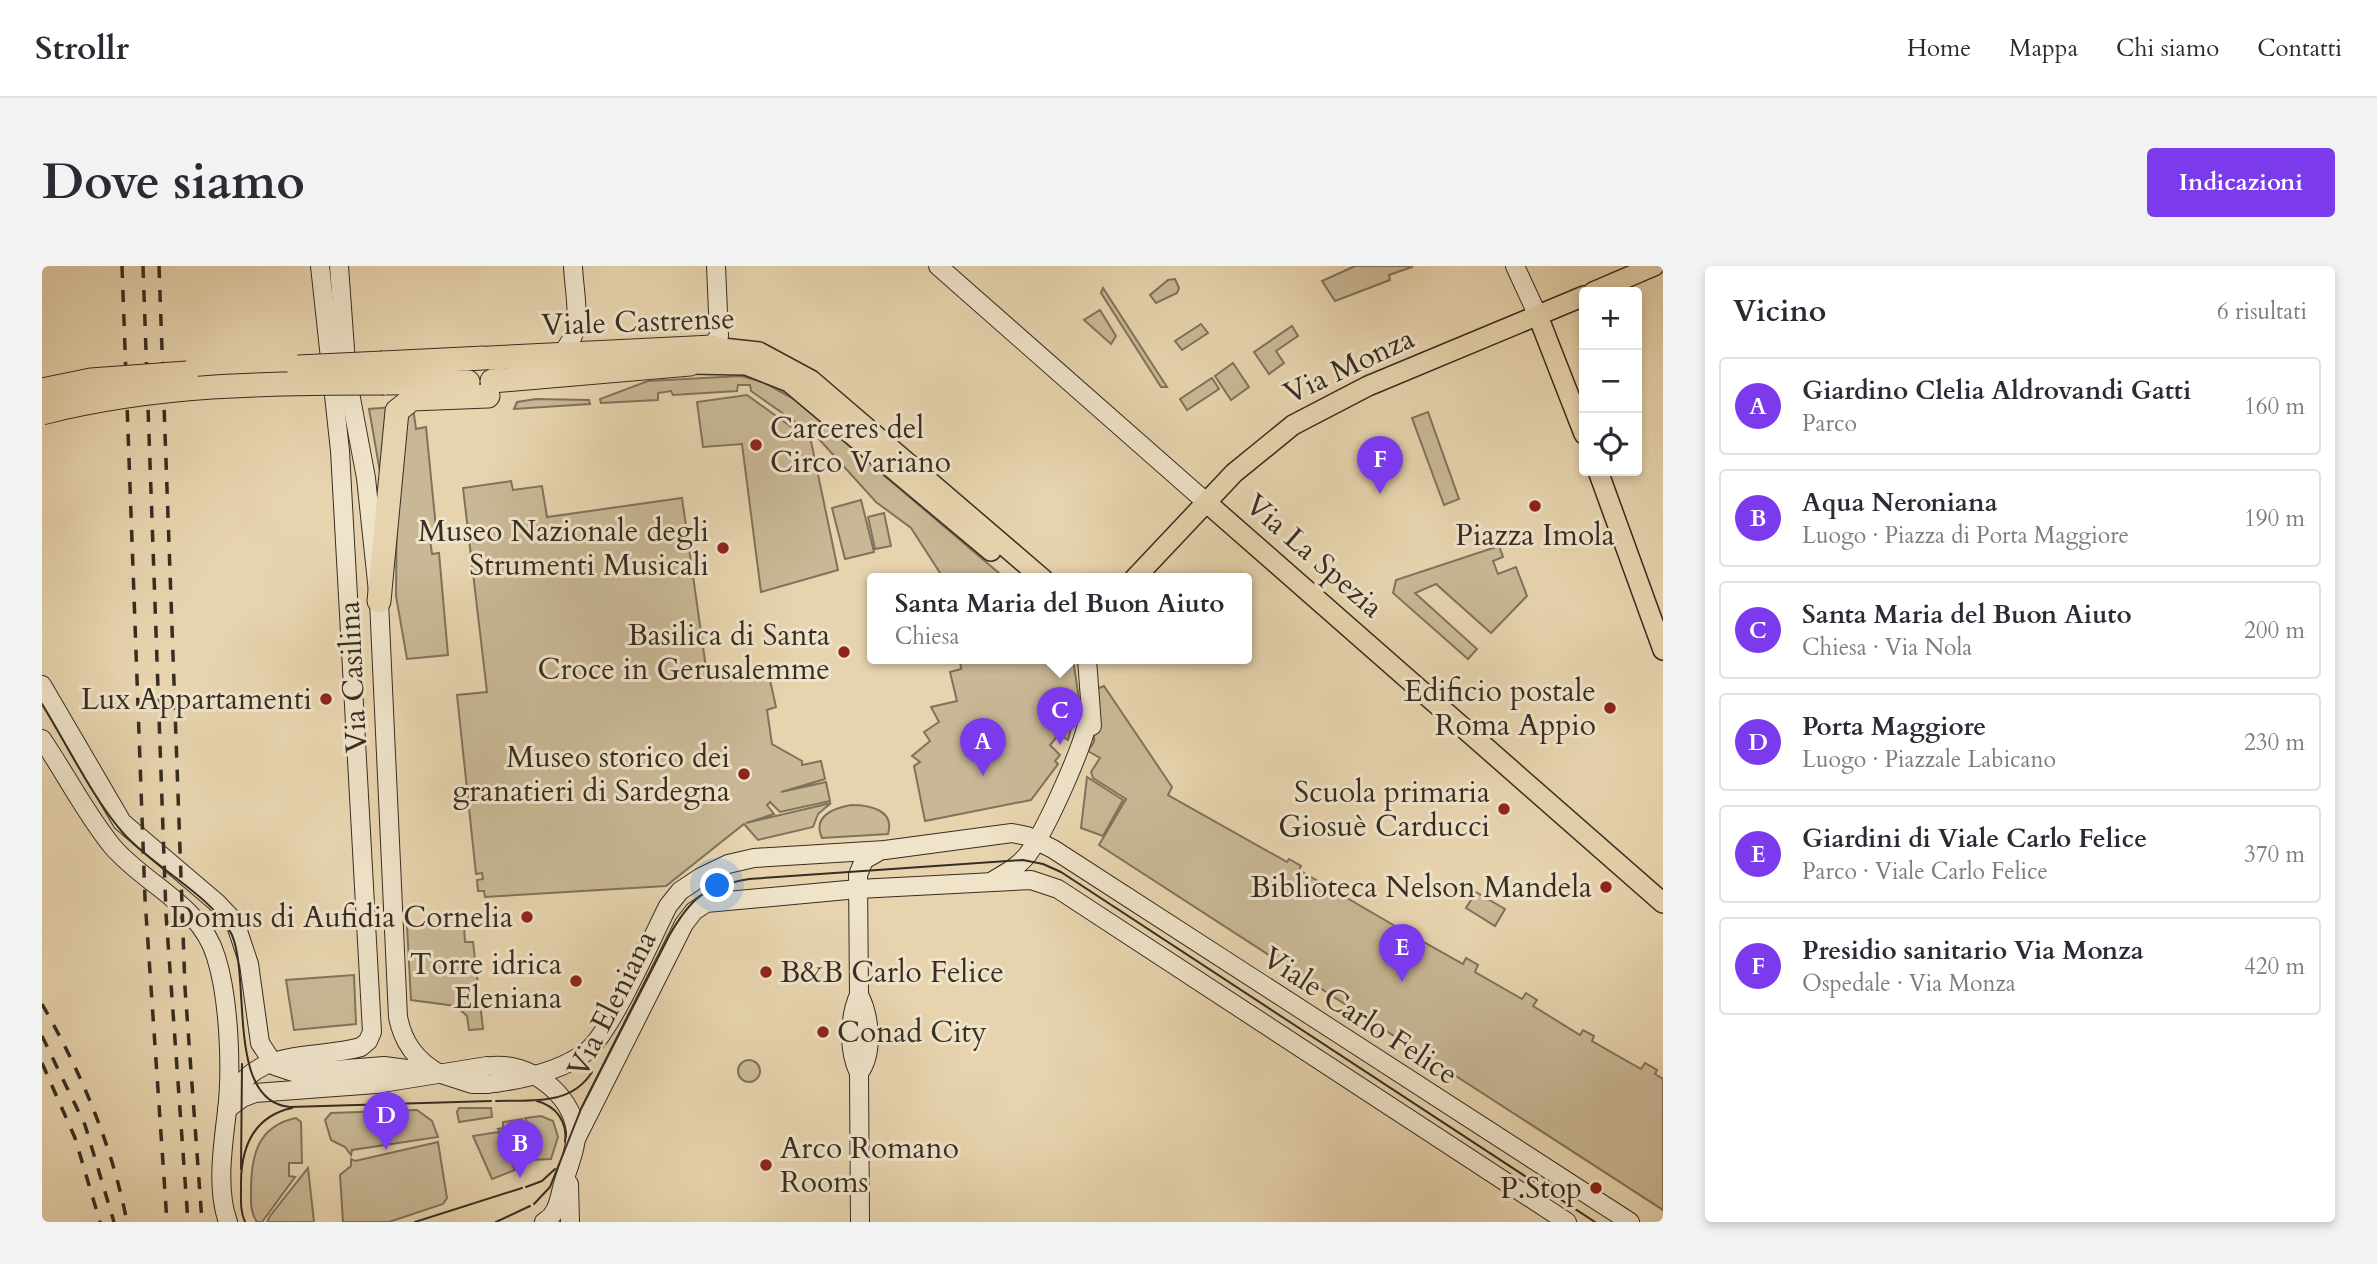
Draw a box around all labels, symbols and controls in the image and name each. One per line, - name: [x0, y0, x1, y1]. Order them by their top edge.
- text: Strollr: [35, 26, 129, 71]
- text: Home: [1907, 32, 1971, 65]
- text: Mappa: [2009, 32, 2078, 65]
- text: Chi siamo: [2116, 32, 2219, 65]
- text: Contatti: [2257, 32, 2342, 65]
- button: Indicazioni: [2147, 148, 2335, 217]
- text: Dove siamo: [42, 149, 305, 216]
- map controls: [1579, 287, 1642, 476]
- button: +: [1579, 287, 1642, 350]
- text: Vicino: [1733, 291, 1826, 332]
- text: 6 risultati: [2217, 296, 2307, 327]
- street label: Viale Castrense: [541, 298, 735, 346]
- street label: Via Monza: [1277, 318, 1421, 414]
- button: −: [1579, 350, 1642, 413]
- text: Giardino Clelia Aldrovandi Gatti: [1802, 373, 2191, 408]
- text: A: [1749, 391, 1767, 422]
- text: 160 m: [2244, 391, 2305, 422]
- place label: Carceres del Circo Variano: [770, 408, 951, 483]
- text: Parco: [1802, 408, 1857, 439]
- button: locate: [1579, 413, 1642, 476]
- pin: F: [1357, 436, 1403, 494]
- marker: Carceres del Circo Variano: [748, 437, 764, 453]
- street label: Via La Spezia: [1236, 485, 1392, 627]
- text: Aqua Neroniana: [1802, 485, 1998, 520]
- marker: Piazza Imola: [1527, 498, 1543, 514]
- text: B: [1750, 503, 1766, 534]
- text: 190 m: [2244, 503, 2305, 534]
- place label: Museo Nazionale degli Strumenti Musicali: [418, 511, 709, 586]
- place label: Piazza Imola: [1455, 515, 1615, 556]
- text: Luogo · Piazza di Porta Maggiore: [1802, 520, 2129, 551]
- marker: Museo Nazionale degli Strumenti Musicali: [715, 540, 731, 556]
- popup: [867, 573, 1252, 664]
- text: Santa Maria del Buon Aiuto: [895, 586, 1224, 621]
- text: Santa Maria del Buon Aiuto: [1802, 597, 2132, 632]
- street label: Via Casilina: [329, 600, 377, 754]
- place label: Basilica di Santa Croce in Gerusalemme: [538, 615, 830, 690]
- text: C: [1749, 615, 1767, 646]
- text: 200 m: [2244, 615, 2305, 646]
- text: Chiesa: [895, 621, 959, 652]
- text: Chiesa · Via Nola: [1802, 632, 1972, 663]
- marker: Basilica di Santa Croce in Gerusalemme: [836, 644, 852, 660]
- place label: Edificio postale Roma Appio: [1404, 671, 1596, 746]
- place label: Lux Appartamenti: [81, 679, 312, 720]
- pin: C: [1037, 687, 1083, 745]
- marker: Lux Appartamenti: [318, 691, 334, 707]
- marker: Edificio postale Roma Appio: [1602, 700, 1618, 716]
- text: Porta Maggiore: [1802, 709, 1986, 744]
- pin: A: [960, 718, 1006, 776]
- text: D: [1748, 727, 1768, 758]
- text: 230 m: [2244, 727, 2305, 758]
- place label: Museo storico dei granatieri di Sardegna: [452, 737, 730, 812]
- text: Luogo · Piazzale Labicano: [1802, 744, 2056, 775]
- marker: Museo storico dei granatieri di Sardegna: [736, 766, 752, 782]
- place label: Scuola primaria Giosuè Carducci: [1278, 772, 1490, 847]
- marker: Scuola primaria Giosuè Carducci: [1496, 801, 1512, 817]
- text: Giardini di Viale Carlo Felice: [1802, 821, 2147, 856]
- text: E: [1751, 839, 1765, 870]
- text: 370 m: [2244, 839, 2305, 870]
- text: Parco · Viale Carlo Felice: [1802, 856, 2048, 887]
- place label: Biblioteca Nelson Mandela: [1250, 867, 1592, 908]
- your location: [700, 868, 734, 902]
- marker: Biblioteca Nelson Mandela: [1598, 879, 1614, 895]
- place label: Domus di Aufidia Cornelia: [170, 897, 513, 938]
- marker: Domus di Aufidia Cornelia: [519, 909, 535, 925]
- street label: Via Eleniana: [557, 923, 667, 1084]
- pin: E: [1379, 924, 1425, 982]
- text: Presidio sanitario Via Monza: [1802, 933, 2144, 968]
- street label: Viale Carlo Felice: [1254, 937, 1466, 1095]
- place label: Torre idrica Eleniana: [410, 944, 562, 1019]
- text: F: [1751, 951, 1765, 982]
- text: 420 m: [2244, 951, 2305, 982]
- place label: B&B Carlo Felice: [780, 952, 1004, 993]
- marker: B&B Carlo Felice: [758, 964, 774, 980]
- text: Ospedale · Via Monza: [1802, 968, 2016, 999]
- marker: Torre idrica Eleniana: [568, 973, 584, 989]
- place label: Conad City: [837, 1012, 987, 1053]
- marker: Conad City: [815, 1024, 831, 1040]
- pin: D: [363, 1092, 409, 1150]
- pin: B: [497, 1120, 543, 1178]
- place label: Arco Romano Rooms: [780, 1128, 959, 1203]
- marker: Arco Romano Rooms: [758, 1157, 774, 1173]
- place label: P.Stop: [1500, 1168, 1582, 1209]
- marker: P.Stop: [1588, 1180, 1604, 1196]

